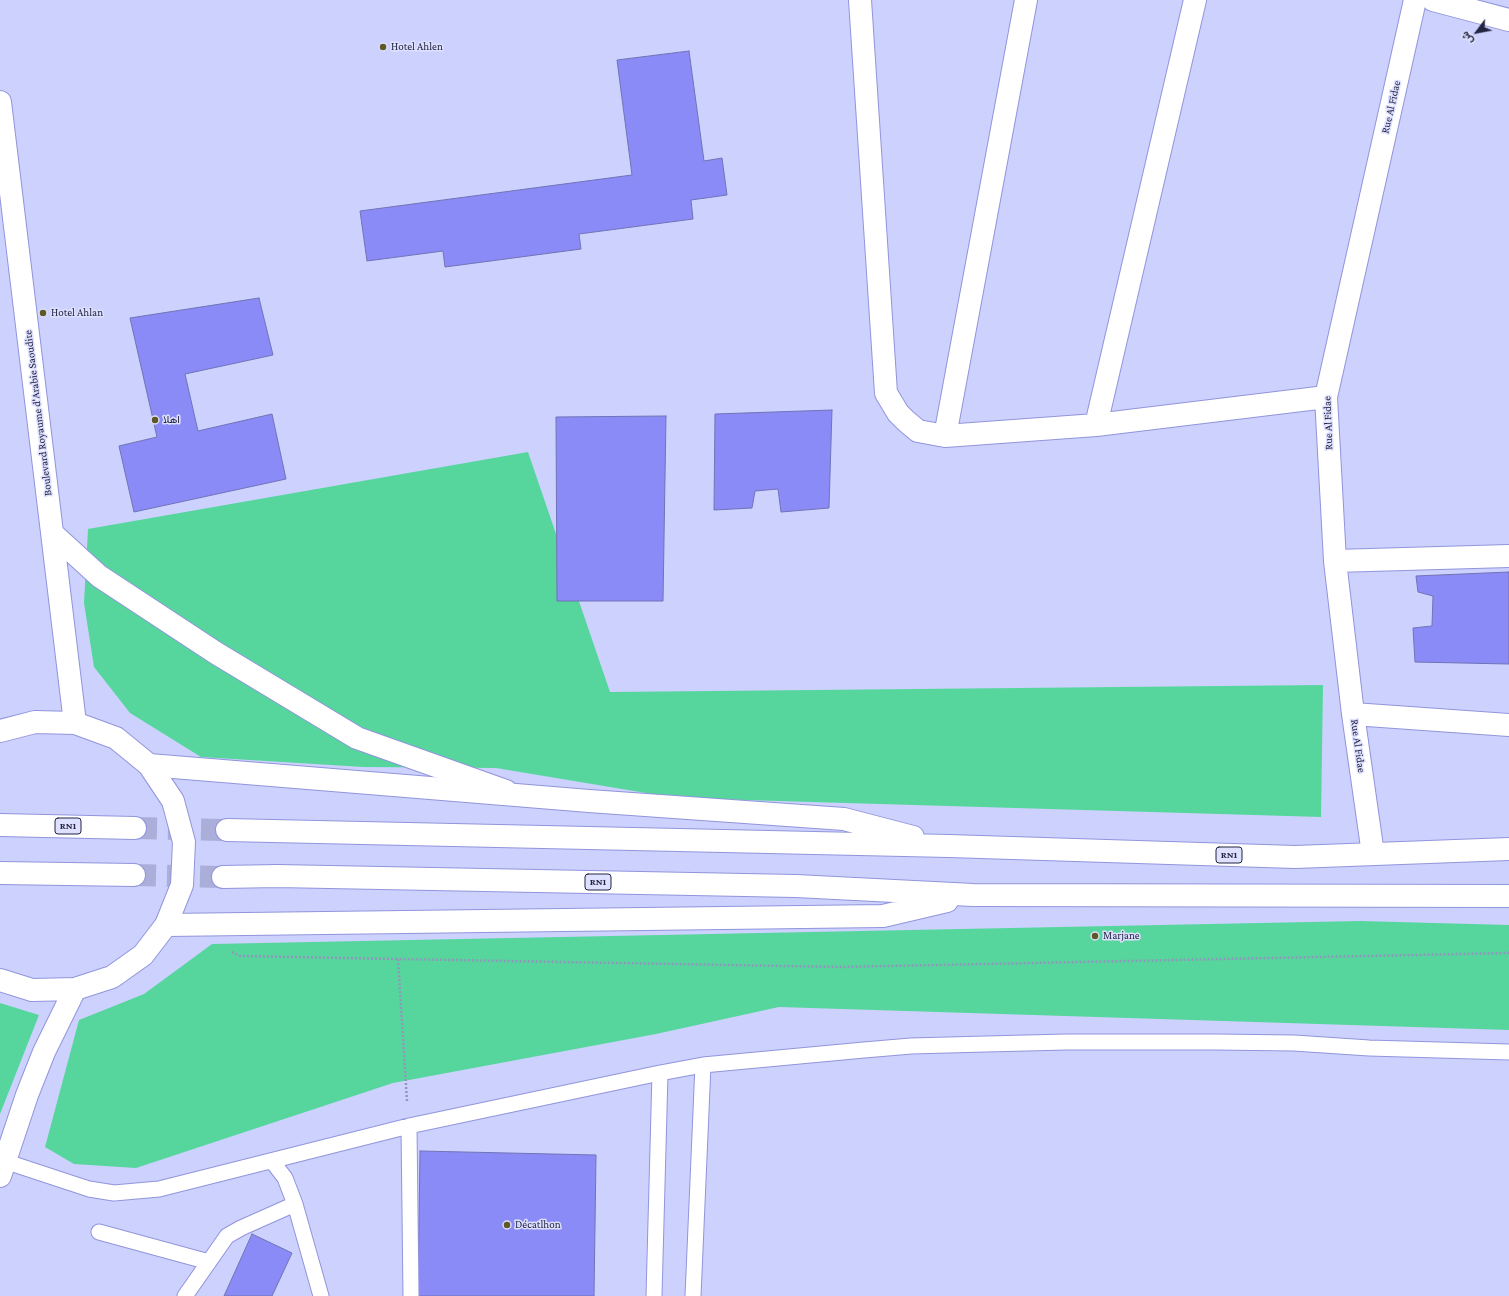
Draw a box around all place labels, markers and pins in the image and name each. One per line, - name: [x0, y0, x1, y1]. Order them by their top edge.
- place label: Hotel Ahlen: [391, 40, 443, 54]
- marker: Hotel Ahlen: [378, 42, 388, 52]
- place label: Hotel Ahlan: [51, 306, 103, 320]
- marker: Hotel Ahlan: [38, 308, 48, 318]
- place label: اهلا: [163, 413, 180, 427]
- marker: اهلا: [150, 415, 160, 425]
- place label: Marjane: [1103, 929, 1140, 943]
- marker: Marjane: [1090, 931, 1100, 941]
- place label: Décatlhon: [515, 1218, 561, 1232]
- marker: Décatlhon: [502, 1220, 512, 1230]

